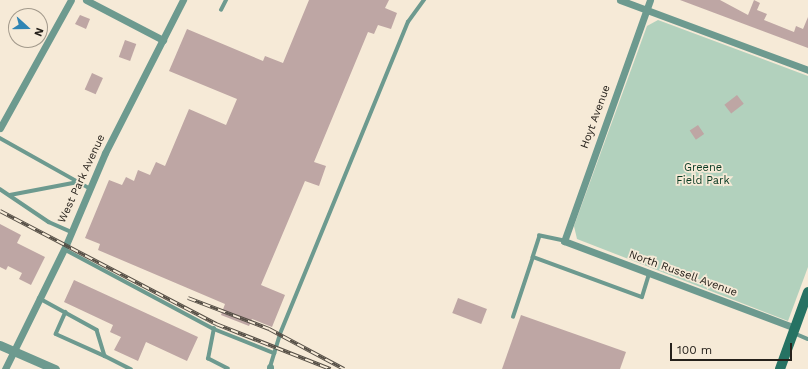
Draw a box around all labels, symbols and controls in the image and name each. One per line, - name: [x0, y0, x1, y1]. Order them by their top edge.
- north arrow: [8, 8, 48, 48]
- text: N: [31, 26, 46, 38]
- street label: Hoyt Avenue: [578, 83, 614, 151]
- street label: West Park Avenue: [56, 132, 108, 226]
- park label: Greene Field Park: [676, 162, 730, 188]
- street label: North Russell Avenue: [627, 248, 739, 300]
- scale bar: [672, 335, 794, 361]
- text: 100 m: [677, 343, 712, 357]

